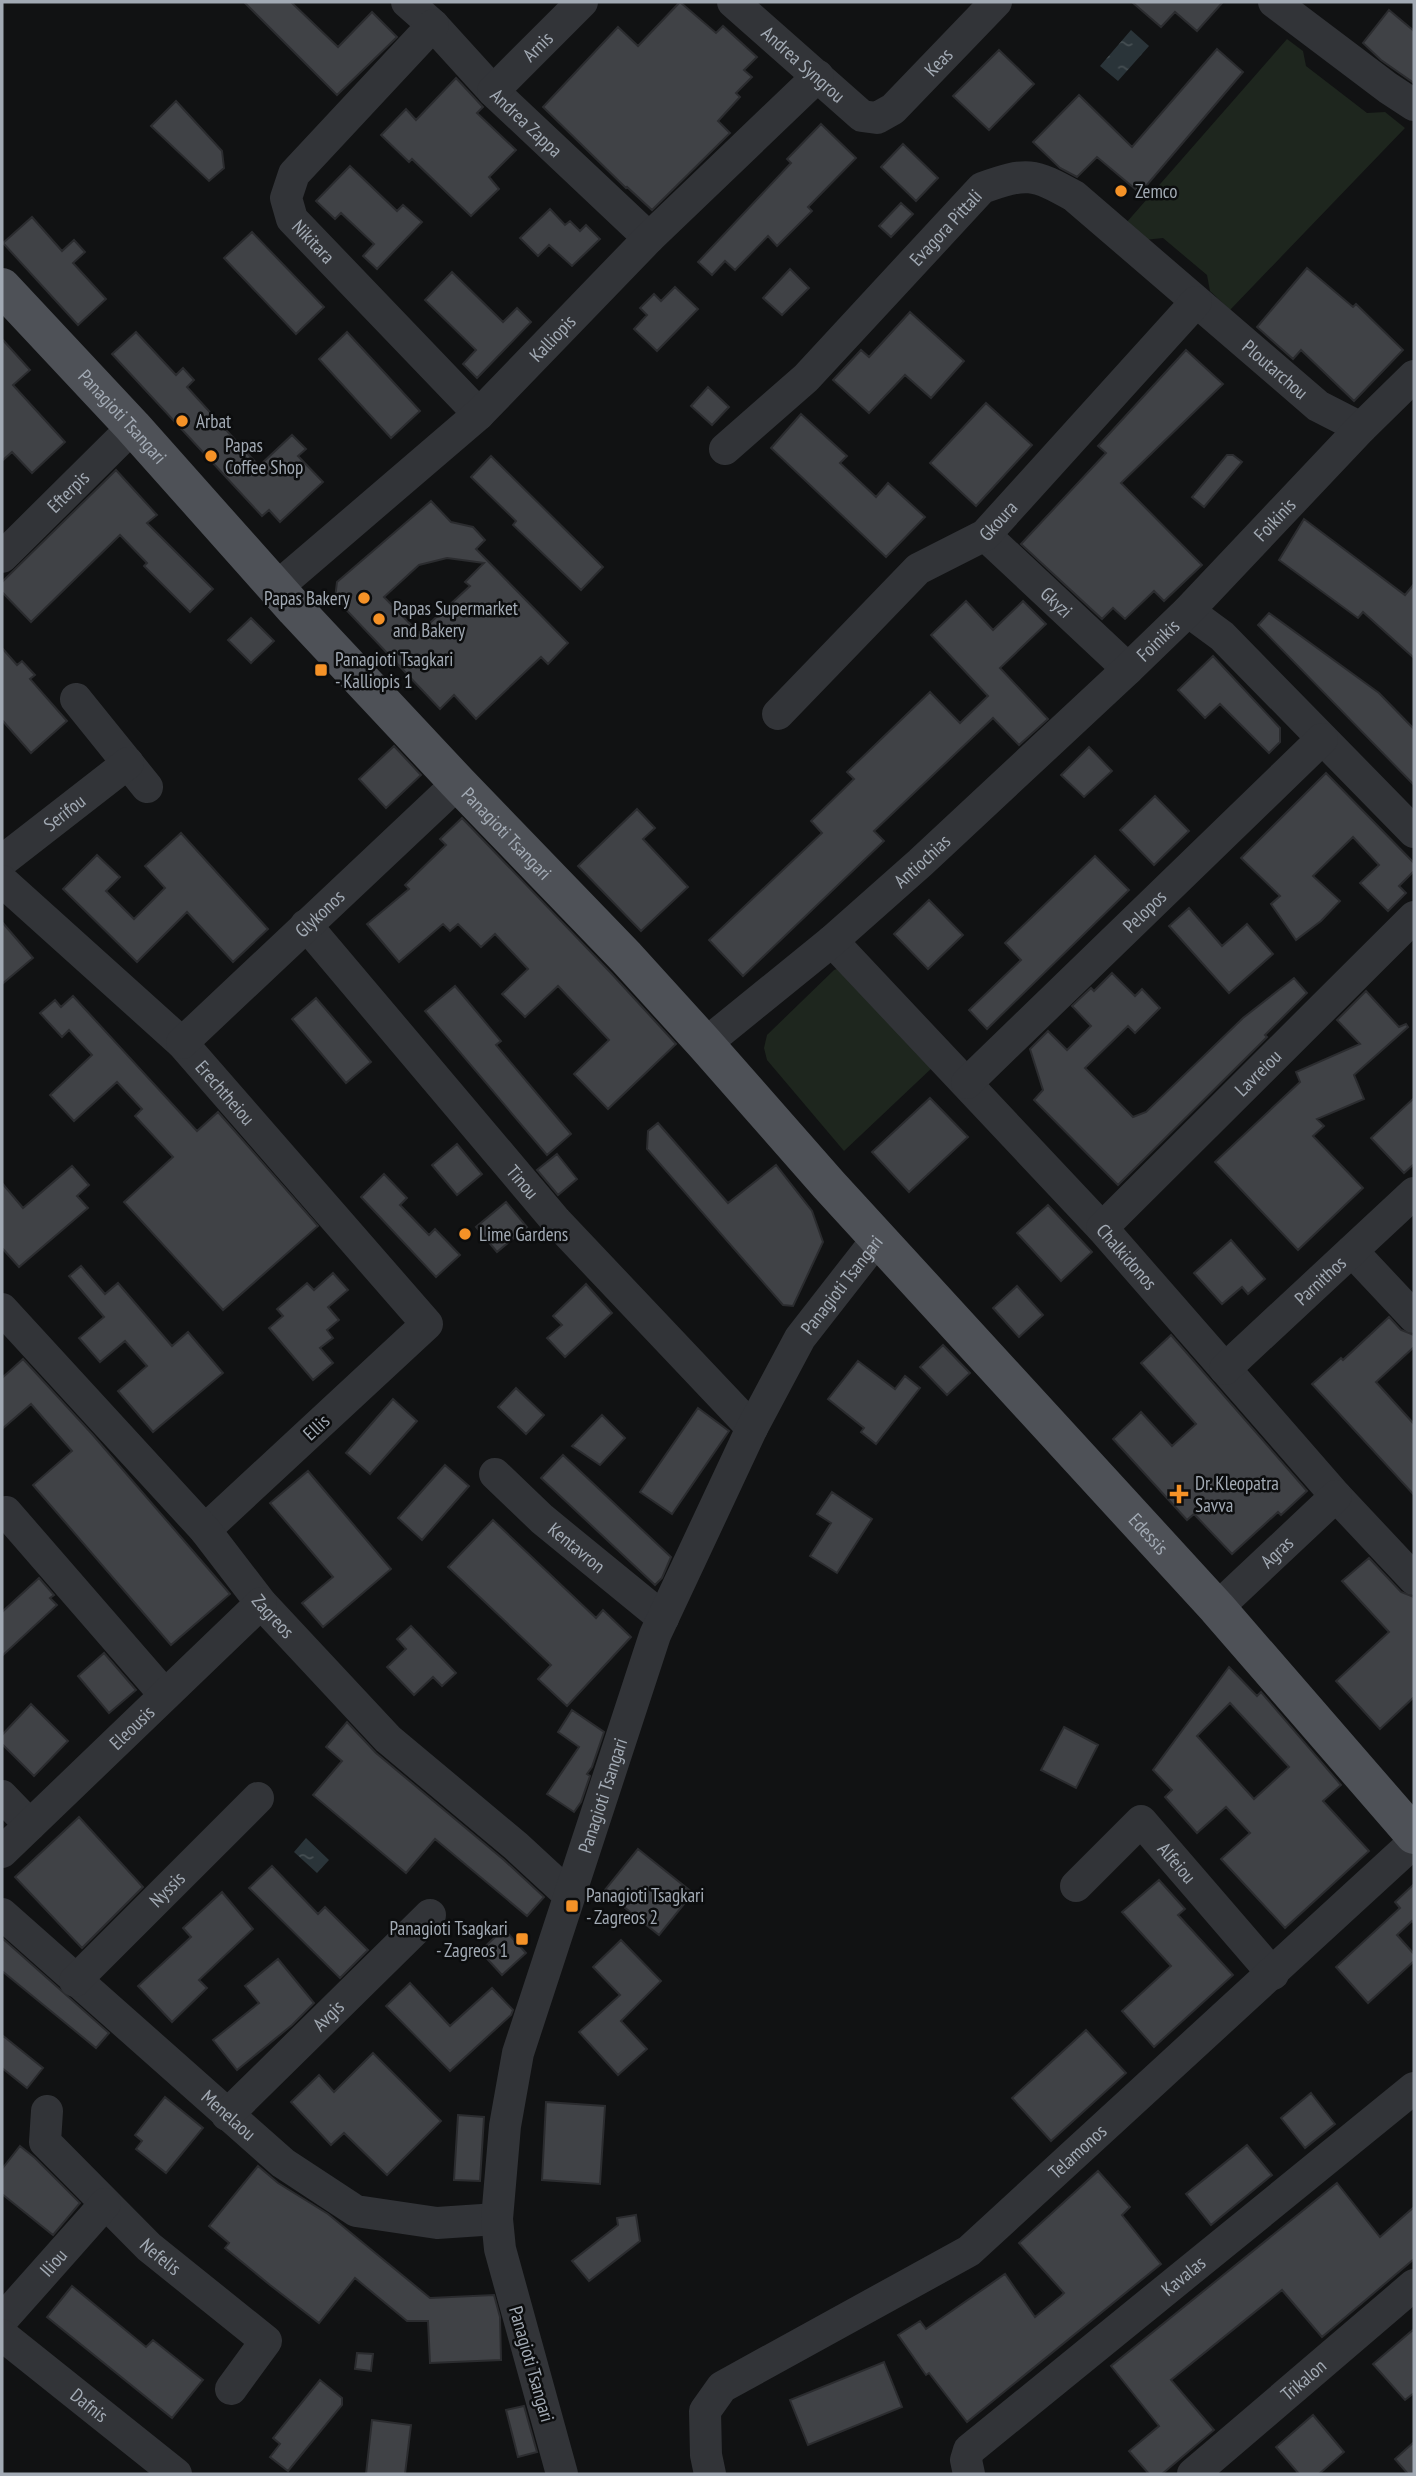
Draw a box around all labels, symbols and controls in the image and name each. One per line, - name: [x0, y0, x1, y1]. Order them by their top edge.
- street label: Andrea Syngrou: [757, 21, 850, 108]
- street label: Arnis: [517, 26, 558, 67]
- street label: Keas: [919, 43, 958, 81]
- street label: Andrea Zappa: [486, 83, 567, 162]
- place label: Zemco: [1135, 179, 1177, 203]
- marker: Zemco: [1113, 183, 1129, 199]
- street label: Evagora Pittali: [904, 184, 987, 271]
- street label: Nikitara: [287, 215, 340, 268]
- street label: Kalliopis: [524, 309, 581, 367]
- street label: Ploutarchou: [1238, 334, 1313, 404]
- street label: Panagioti Tsangari: [73, 364, 172, 469]
- place label: Arbat: [196, 409, 232, 433]
- marker: Arbat: [174, 413, 190, 429]
- place label: Papas Coffee Shop: [225, 433, 303, 479]
- marker: Papas Coffee Shop: [203, 448, 219, 464]
- street label: Efterpis: [42, 465, 94, 518]
- street label: Foikinis: [1248, 493, 1301, 546]
- street label: Gkoura: [974, 496, 1022, 546]
- street label: Gkyzi: [1036, 581, 1077, 623]
- place label: Papas Bakery: [264, 586, 351, 610]
- marker: Papas Bakery: [356, 590, 372, 606]
- place label: Papas Supermarket and Bakery: [393, 596, 519, 642]
- marker: Papas Supermarket and Bakery: [371, 611, 387, 627]
- street label: Foinikis: [1131, 614, 1184, 666]
- place label: Panagioti Tsagkari - Kalliopis 1: [335, 647, 453, 693]
- marker: Panagioti Tsagkari - Kalliopis 1: [313, 662, 329, 678]
- street label: Panagioti Tsangari: [457, 782, 557, 885]
- street label: Serifou: [39, 789, 90, 836]
- street label: Antiochias: [889, 829, 955, 893]
- street label: Glykonos: [290, 884, 349, 942]
- street label: Pelopos: [1118, 885, 1171, 938]
- street label: Lavreiou: [1229, 1044, 1286, 1101]
- street label: Erechtheiou: [190, 1055, 260, 1130]
- street label: Tinou: [502, 1160, 544, 1204]
- street label: Chalkidonos: [1092, 1219, 1162, 1295]
- place label: Lime Gardens: [479, 1222, 568, 1246]
- marker: Lime Gardens: [457, 1226, 473, 1242]
- street label: Panagioti Tsangari: [795, 1230, 888, 1339]
- street label: Parnithos: [1289, 1251, 1351, 1310]
- street label: Ellis: [298, 1409, 334, 1445]
- place label: Dr. Kleopatra Savva: [1195, 1471, 1279, 1517]
- marker: Dr. Kleopatra Savva: [1169, 1484, 1189, 1504]
- street label: Edessis: [1124, 1508, 1174, 1559]
- street label: Kentavron: [543, 1517, 610, 1578]
- street label: Agras: [1255, 1531, 1298, 1573]
- street label: Zagreos: [247, 1589, 300, 1643]
- street label: Eleousis: [104, 1700, 159, 1755]
- street label: Panagioti Tsangari: [572, 1735, 632, 1856]
- street label: Alfeiou: [1153, 1837, 1201, 1888]
- street label: Nyssis: [144, 1866, 190, 1912]
- place label: Panagioti Tsagkari - Zagreos 2: [586, 1883, 704, 1929]
- marker: Panagioti Tsagkari - Zagreos 2: [564, 1898, 580, 1914]
- place label: Panagioti Tsagkari - Zagreos 1: [390, 1916, 508, 1962]
- marker: Panagioti Tsagkari - Zagreos 1: [514, 1931, 530, 1947]
- street label: Avgis: [307, 1995, 349, 2036]
- street label: Menelaou: [197, 2085, 261, 2145]
- street label: Telamonos: [1043, 2119, 1111, 2184]
- street label: Nefelis: [135, 2233, 186, 2280]
- street label: Iliou: [34, 2243, 72, 2281]
- street label: Kavalas: [1156, 2251, 1210, 2301]
- street label: Panagioti Tsangari: [504, 2303, 560, 2425]
- street label: Trikalon: [1276, 2354, 1331, 2406]
- street label: Dafnis: [66, 2383, 113, 2427]

